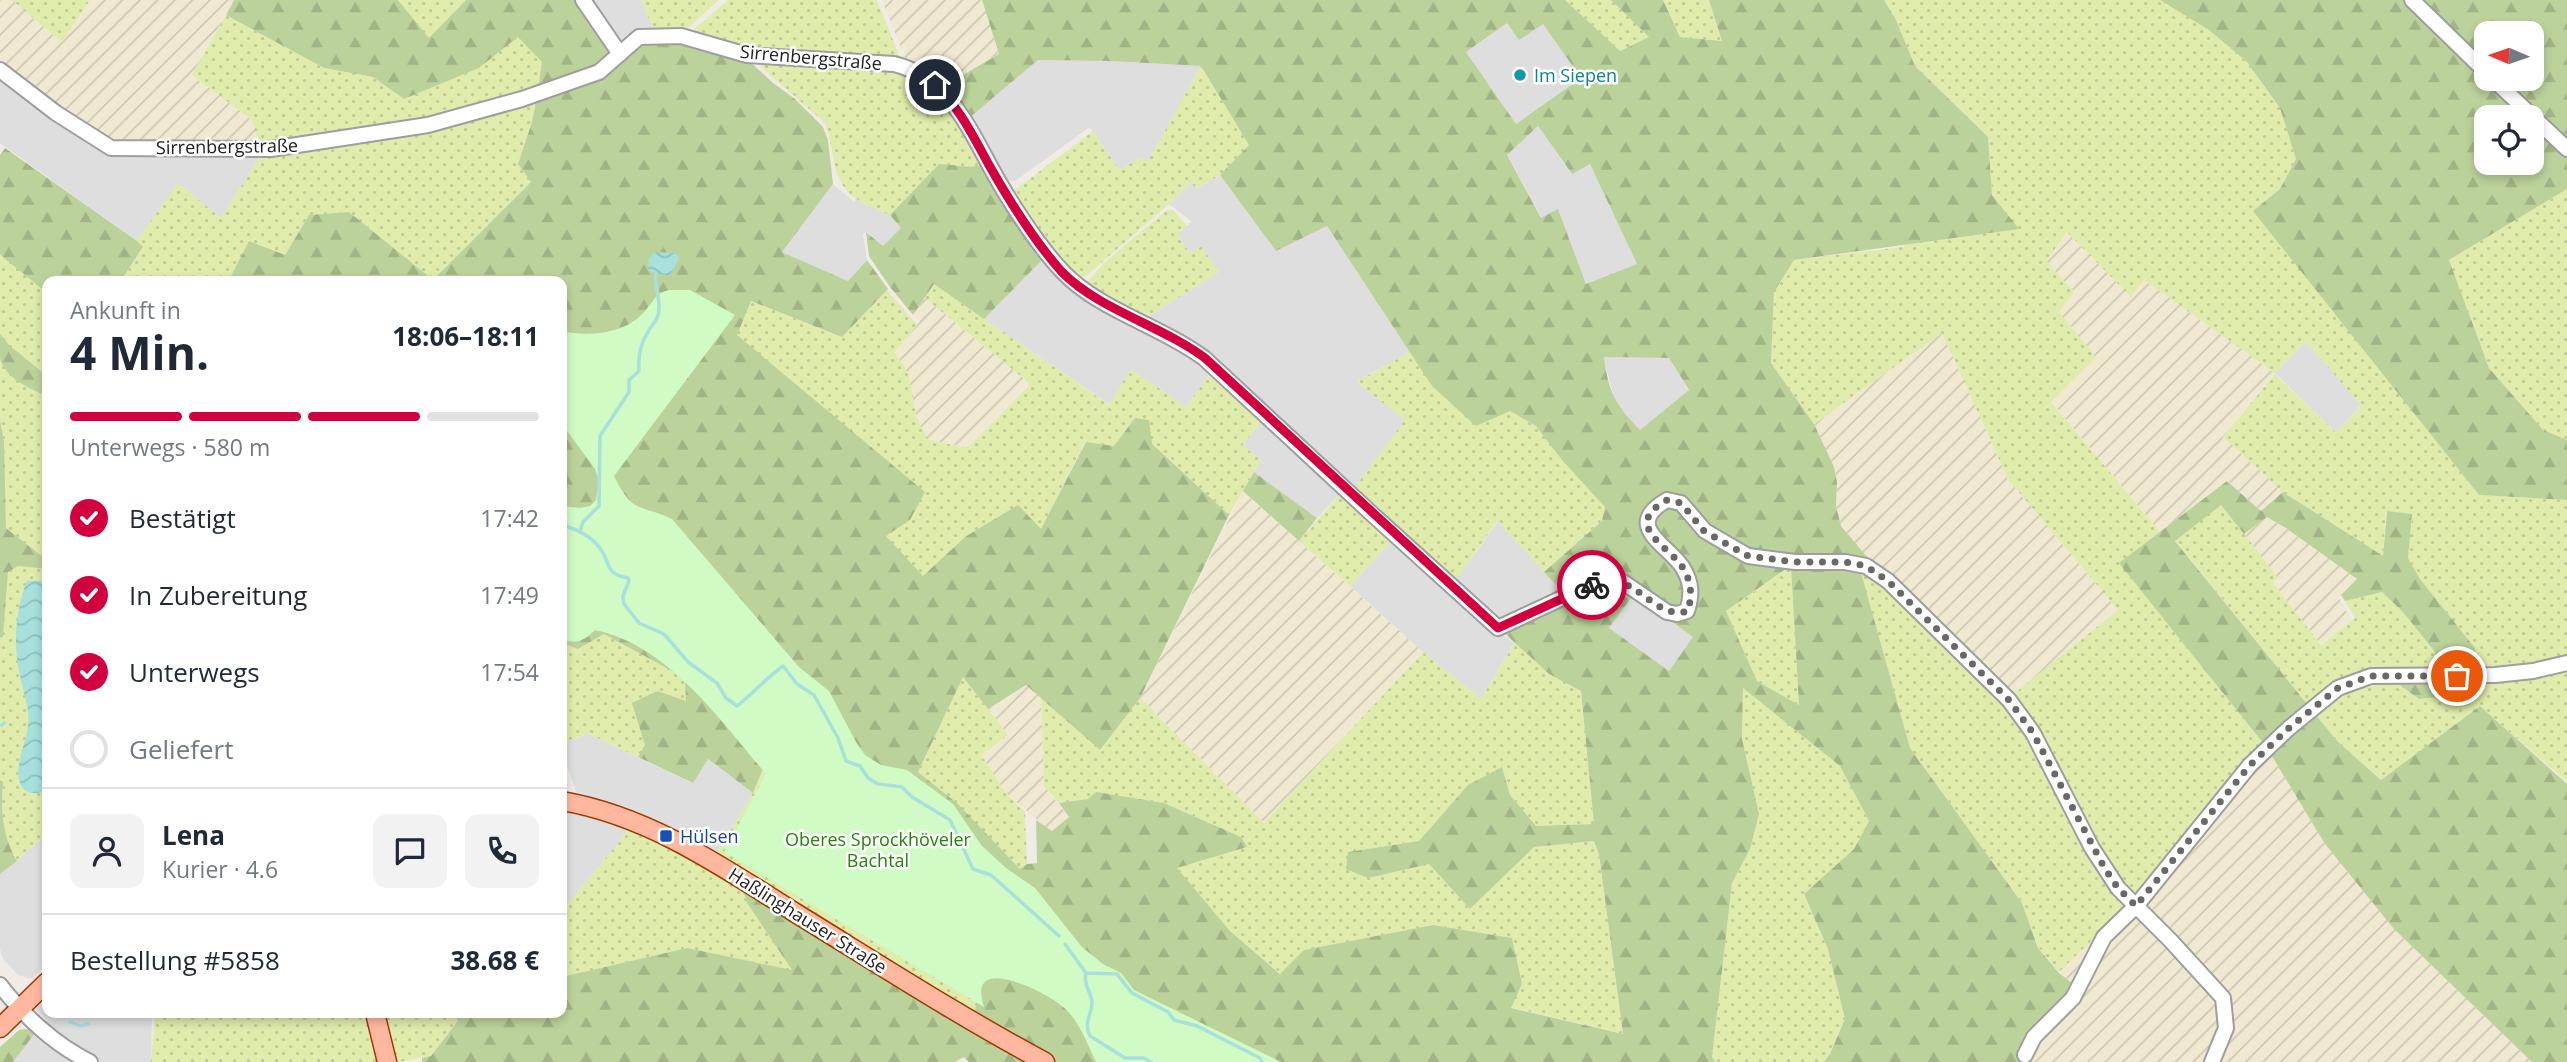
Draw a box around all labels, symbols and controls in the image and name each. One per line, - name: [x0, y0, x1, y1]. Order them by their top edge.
- north arrow: [2474, 21, 2544, 91]
- map controls: [2474, 21, 2544, 175]
- street label: Sirrenbergstraße: [739, 39, 883, 75]
- pin: [905, 55, 965, 115]
- place label: Im Siepen: [1534, 63, 1617, 87]
- icon: home: [916, 66, 954, 104]
- marker: Im Siepen: [1512, 67, 1528, 83]
- button: locate: [2474, 105, 2544, 175]
- street label: Sirrenbergstraße: [156, 133, 298, 159]
- text: Ankunft in: [70, 294, 181, 326]
- text: 18:06–18:11: [392, 318, 539, 354]
- text: 4 Min.: [70, 321, 209, 383]
- text: Unterwegs · 580 m: [70, 431, 270, 463]
- icon: check: [70, 499, 108, 537]
- text: Bestätigt: [129, 500, 236, 536]
- text: 17:42: [480, 502, 539, 534]
- courier: [1557, 550, 1627, 620]
- icon: bike: [1573, 566, 1611, 604]
- icon: check: [70, 576, 108, 614]
- text: In Zubereitung: [129, 577, 307, 613]
- text: 17:49: [480, 579, 539, 611]
- pin: [2427, 646, 2487, 706]
- icon: check: [70, 653, 108, 691]
- text: Unterwegs: [129, 654, 260, 690]
- text: 17:54: [480, 656, 539, 688]
- icon: bag: [2438, 657, 2476, 695]
- text: Geliefert: [129, 731, 233, 767]
- button: person: [70, 814, 144, 888]
- button: chat: [373, 814, 447, 888]
- button: phone: [465, 814, 539, 888]
- text: Lena: [162, 817, 225, 853]
- place label: Hülsen: [680, 824, 739, 848]
- park label: Oberes Sprockhöveler Bachtal: [785, 827, 972, 872]
- marker: Hülsen: [658, 828, 674, 844]
- text: Kurier · 4.6: [162, 853, 278, 885]
- street label: Haßlinghauser Straße: [724, 862, 892, 978]
- text: Bestellung #5858: [70, 942, 280, 978]
- text: 38.68 €: [451, 942, 539, 978]

